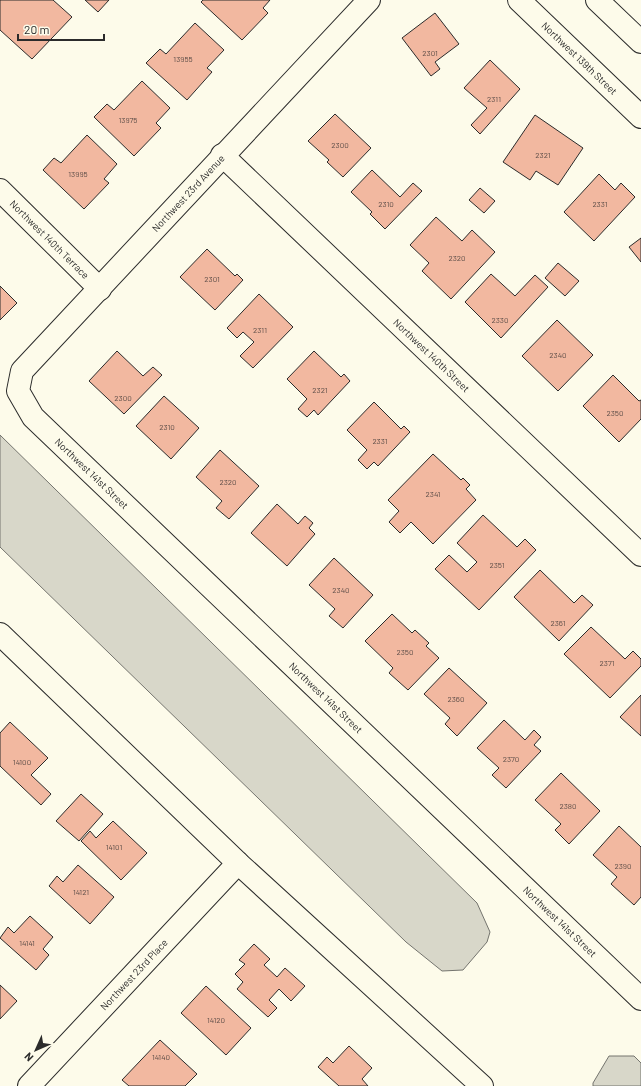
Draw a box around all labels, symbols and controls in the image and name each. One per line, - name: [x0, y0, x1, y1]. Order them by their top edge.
- scale bar: [18, 16, 104, 42]
- street label: Northwest 139th Street: [539, 19, 620, 97]
- text: 20 m: [24, 22, 50, 36]
- house number: 2301: [422, 48, 438, 58]
- house number: 13955: [173, 54, 193, 64]
- house number: 2311: [487, 94, 501, 104]
- house number: 13975: [119, 115, 137, 125]
- house number: 2300: [331, 140, 349, 150]
- house number: 2321: [535, 150, 551, 160]
- street label: Northwest 23rd Avenue: [149, 152, 227, 234]
- house number: 13995: [68, 169, 88, 179]
- street label: Northwest 140th Terrace: [8, 197, 92, 281]
- house number: 2310: [378, 199, 394, 209]
- house number: 2331: [592, 199, 608, 209]
- house number: 2320: [448, 253, 466, 263]
- house number: 2301: [204, 274, 220, 284]
- house number: 2330: [492, 315, 509, 325]
- street label: Northwest 140th Street: [391, 316, 473, 395]
- house number: 2311: [253, 325, 267, 335]
- house number: 2340: [549, 350, 567, 360]
- house number: 2321: [312, 385, 328, 395]
- house number: 2300: [114, 393, 132, 403]
- house number: 2350: [607, 408, 624, 418]
- house number: 2310: [159, 422, 175, 432]
- street label: Northwest 141st Street: [53, 436, 131, 512]
- house number: 2331: [372, 436, 388, 446]
- house number: 2320: [219, 477, 237, 487]
- house number: 2341: [426, 489, 441, 499]
- house number: 2351: [489, 560, 505, 570]
- house number: 2340: [332, 585, 350, 595]
- house number: 2361: [550, 618, 566, 628]
- house number: 2350: [397, 647, 414, 657]
- house number: 2371: [600, 658, 615, 668]
- street label: Northwest 141st Street: [287, 660, 365, 736]
- house number: 2360: [448, 694, 465, 704]
- house number: 2370: [503, 754, 519, 764]
- house number: 14100: [13, 757, 31, 767]
- house number: 2380: [559, 801, 577, 811]
- house number: 14101: [106, 842, 122, 852]
- house number: 2390: [614, 861, 632, 871]
- street label: Northwest 141st Street: [521, 884, 600, 960]
- house number: 14121: [73, 887, 89, 897]
- street label: Northwest 23rd Place: [97, 936, 170, 1012]
- house number: 14141: [19, 938, 35, 948]
- house number: 14120: [207, 1015, 225, 1025]
- north arrow: [16, 1030, 56, 1070]
- text: N: [21, 1050, 36, 1065]
- house number: 14140: [152, 1052, 170, 1062]

